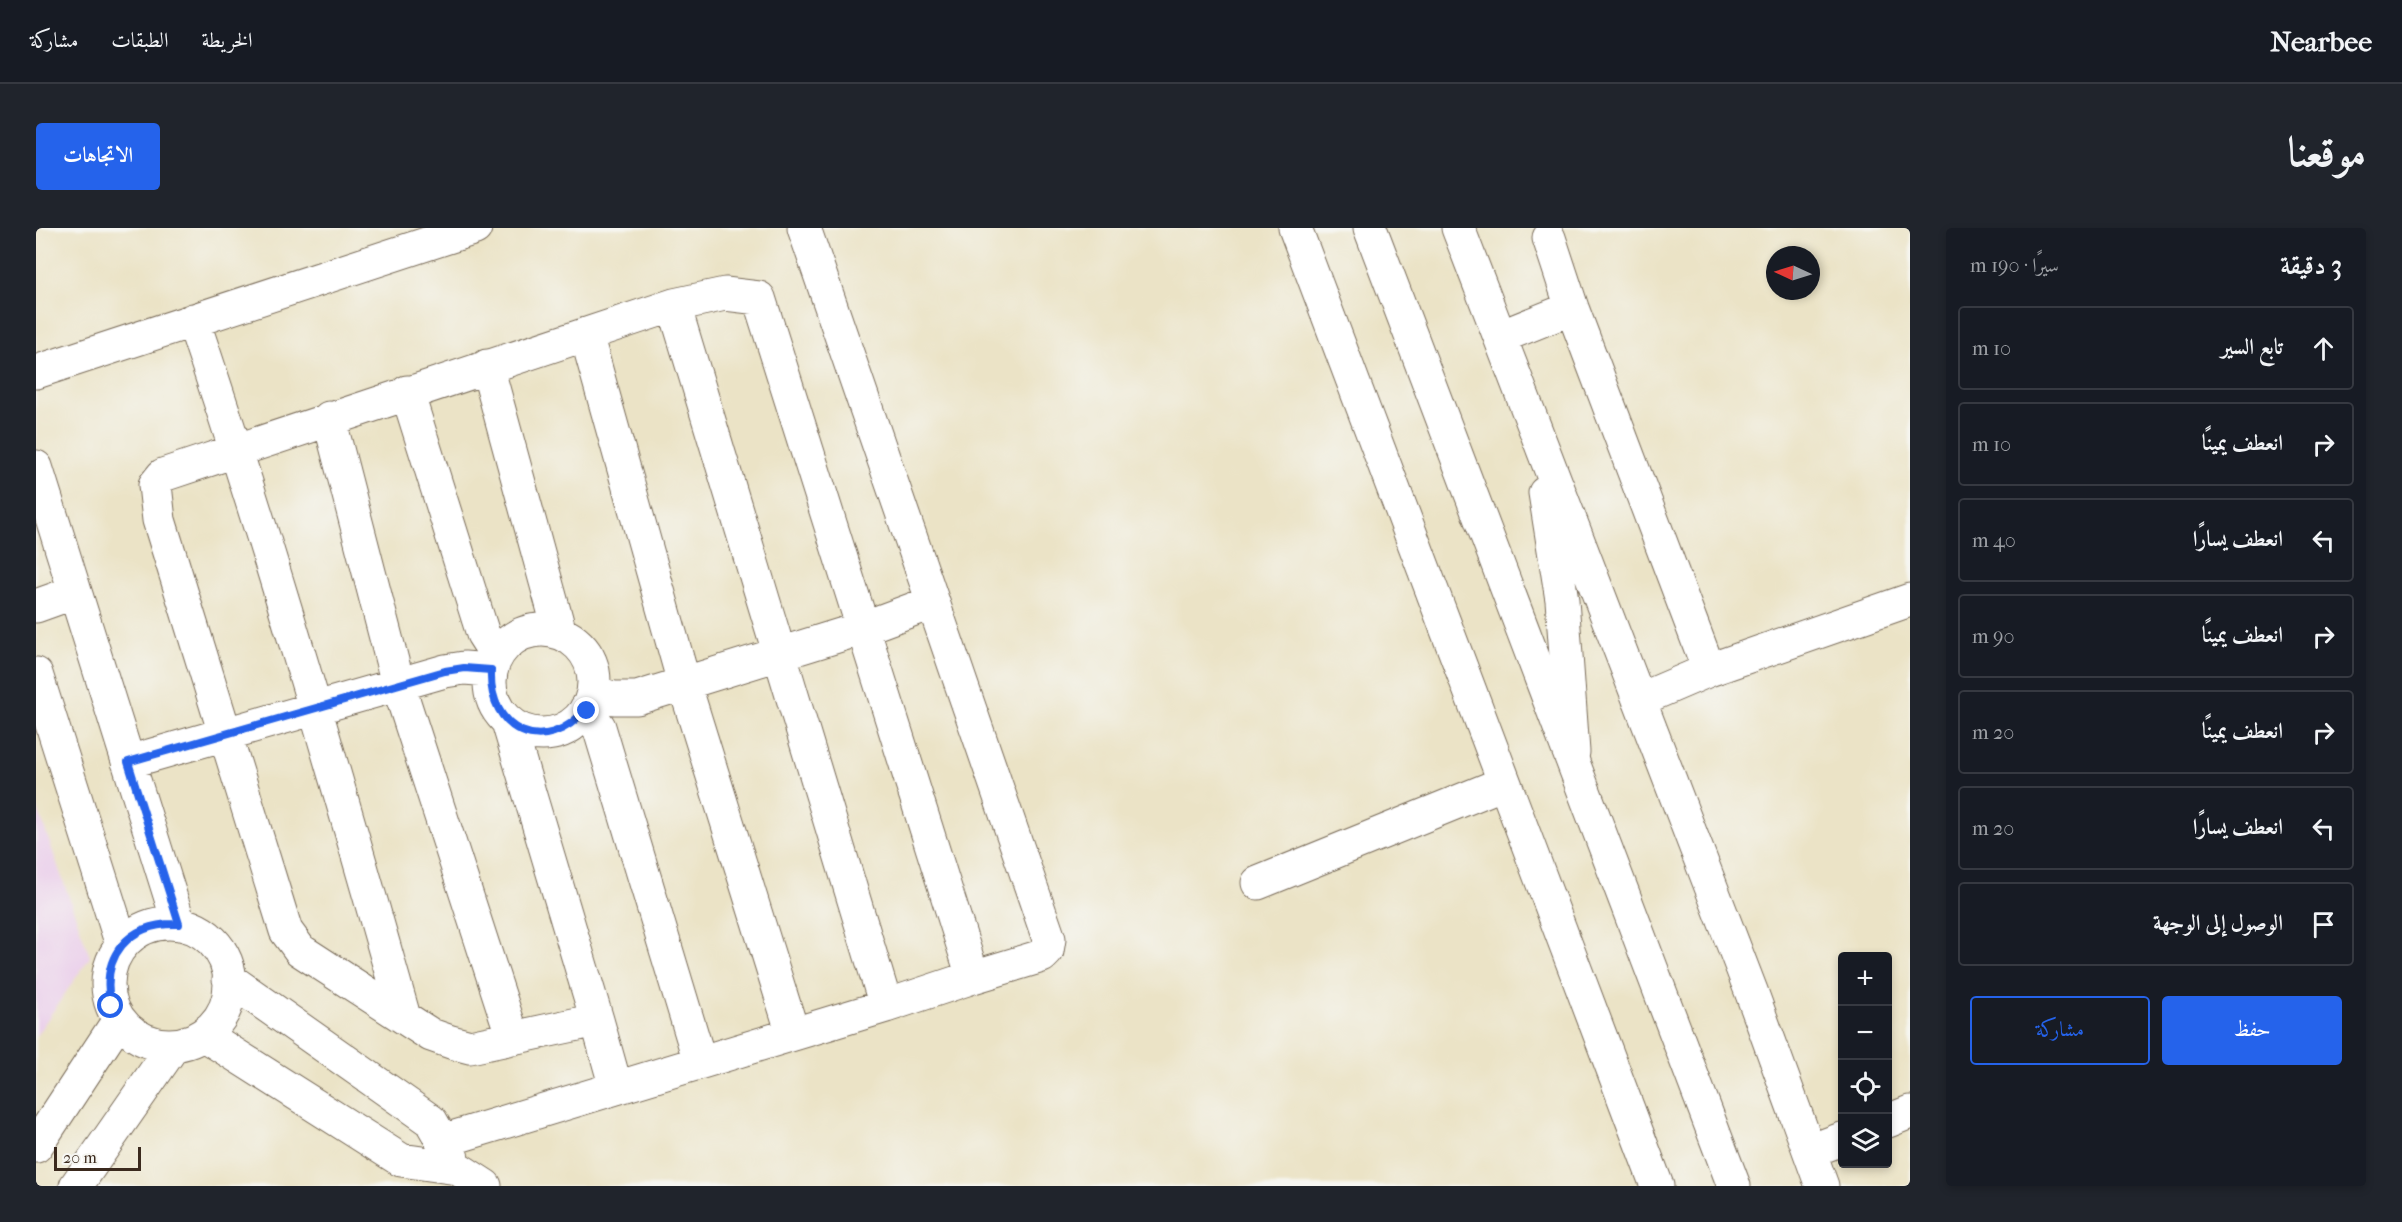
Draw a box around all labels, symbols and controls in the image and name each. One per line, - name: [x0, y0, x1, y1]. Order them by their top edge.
- text: Nearbee: [2270, 25, 2372, 58]
- text: مشاركة: [30, 28, 78, 52]
- text: الطبقات: [111, 28, 168, 52]
- text: الخريطة: [201, 28, 253, 52]
- button: الاتجاهات: [36, 123, 160, 190]
- text: موقعنا: [2288, 128, 2366, 177]
- north arrow: [1766, 246, 1820, 300]
- text: 3 دقيقة: [2280, 250, 2342, 281]
- text: سيرًا · 190 m: [1970, 254, 2059, 277]
- icon: ahead: [2307, 332, 2340, 365]
- text: تابع السير: [2221, 334, 2283, 360]
- text: 10 m: [1972, 337, 2011, 360]
- icon: right: [2307, 428, 2340, 461]
- text: انعطف يمينًا: [2202, 430, 2283, 456]
- text: 10 m: [1972, 433, 2011, 456]
- icon: left: [2307, 524, 2340, 557]
- text: انعطف يسارًا: [2193, 526, 2283, 552]
- text: 40 m: [1972, 529, 2016, 552]
- icon: right: [2307, 620, 2340, 653]
- text: انعطف يمينًا: [2202, 622, 2283, 648]
- text: 90 m: [1972, 625, 2014, 648]
- route end: [573, 697, 599, 723]
- icon: right: [2307, 716, 2340, 749]
- text: انعطف يمينًا: [2202, 718, 2283, 744]
- text: 20 m: [1972, 721, 2014, 744]
- icon: left: [2307, 812, 2340, 845]
- text: انعطف يسارًا: [2193, 814, 2283, 840]
- text: 20 m: [1972, 817, 2014, 840]
- icon: arrive: [2307, 908, 2340, 941]
- text: الوصول إلى الوجهة: [2153, 910, 2283, 936]
- map controls: [1838, 952, 1892, 1168]
- button: +: [1838, 952, 1892, 1006]
- route start: [97, 992, 123, 1018]
- button: مشاركة: [1970, 996, 2150, 1065]
- button: حفظ: [2162, 996, 2342, 1065]
- button: −: [1838, 1006, 1892, 1060]
- button: locate: [1838, 1060, 1892, 1114]
- button: layers: [1838, 1114, 1892, 1168]
- scale bar: [54, 1144, 141, 1172]
- text: 20 m: [63, 1148, 97, 1167]

